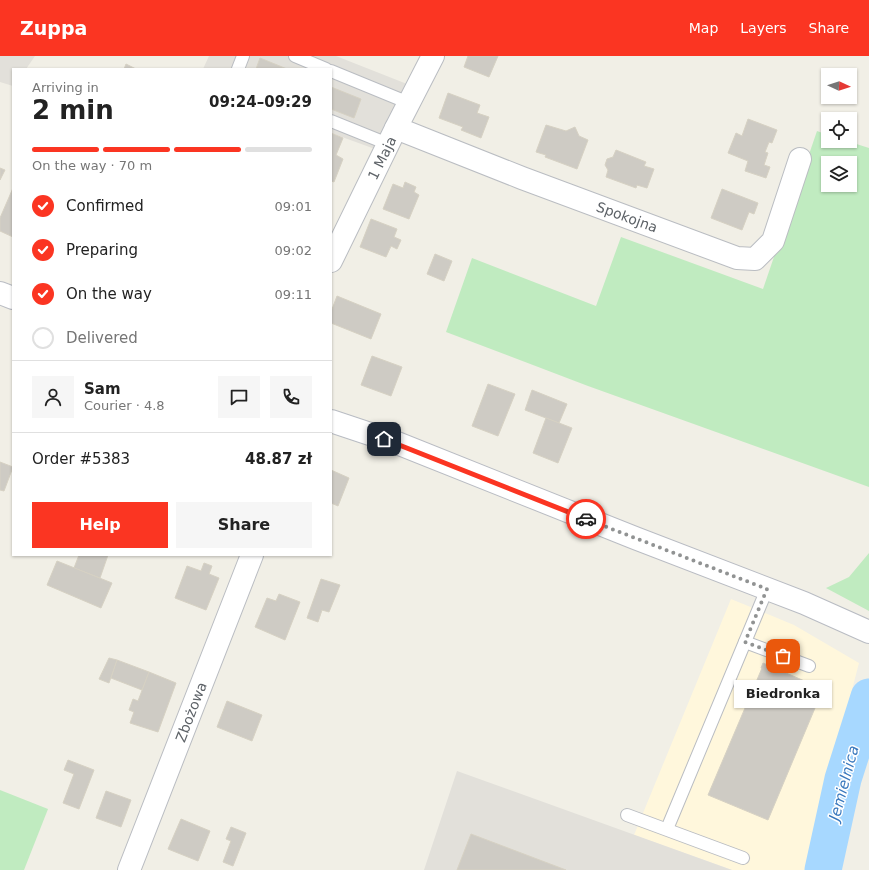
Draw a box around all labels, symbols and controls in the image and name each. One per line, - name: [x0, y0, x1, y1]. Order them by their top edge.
- text: Zuppa: [20, 17, 87, 39]
- text: Map: [689, 20, 718, 36]
- text: Layers: [740, 20, 787, 36]
- text: Share: [809, 20, 849, 36]
- north arrow: [821, 68, 857, 104]
- map controls: [821, 68, 857, 192]
- text: Arriving in: [32, 80, 99, 95]
- text: 09:24–09:29: [209, 93, 312, 111]
- text: 2 min: [32, 95, 114, 125]
- button: locate: [821, 112, 857, 148]
- street label: 1 Maja: [365, 134, 399, 182]
- button: layers: [821, 156, 857, 192]
- text: On the way · 70 m: [32, 158, 152, 173]
- icon: check: [32, 195, 54, 217]
- text: Confirmed: [66, 197, 144, 215]
- text: 09:01: [275, 199, 312, 214]
- street label: Spokojna: [594, 199, 660, 235]
- icon: check: [32, 239, 54, 261]
- text: Preparing: [66, 241, 138, 259]
- text: 09:02: [275, 243, 312, 258]
- icon: check: [32, 283, 54, 305]
- text: On the way: [66, 285, 152, 303]
- text: 09:11: [275, 287, 312, 302]
- text: Delivered: [66, 329, 138, 347]
- button: person: [32, 376, 74, 418]
- button: chat: [218, 376, 260, 418]
- button: phone: [270, 376, 312, 418]
- text: Sam: [84, 380, 121, 398]
- text: Courier · 4.8: [84, 398, 165, 413]
- pin: [367, 422, 401, 456]
- icon: home: [373, 428, 395, 450]
- text: Order #5383: [32, 450, 130, 468]
- text: 48.87 zł: [245, 450, 312, 468]
- courier: [566, 499, 606, 539]
- button: Help: [32, 502, 168, 548]
- button: Share: [176, 502, 312, 548]
- icon: car: [575, 508, 597, 530]
- pin: [766, 639, 800, 673]
- icon: bag: [772, 645, 794, 667]
- street label: Zbożowa: [172, 680, 210, 744]
- callout: Biedronka: [734, 680, 832, 708]
- text: Biedronka: [746, 686, 820, 701]
- water label: Jemielnica: [825, 744, 863, 825]

